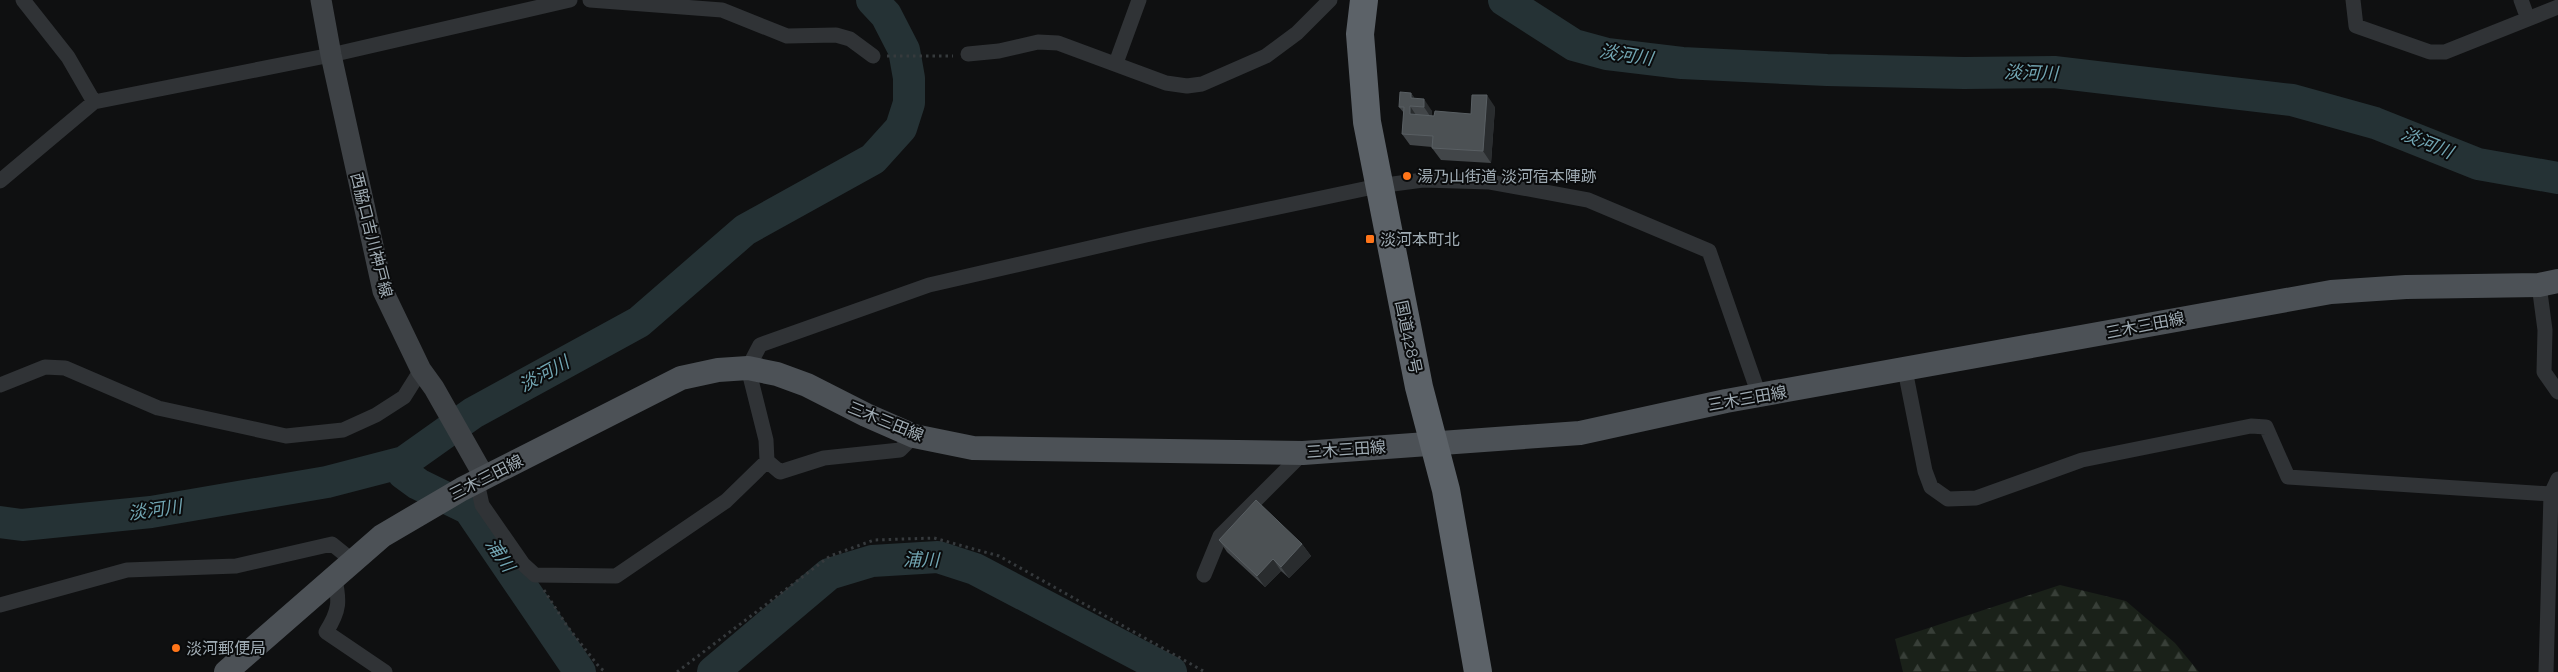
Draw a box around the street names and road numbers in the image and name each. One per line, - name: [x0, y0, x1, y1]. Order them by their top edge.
- street label: 西脇口吉川神戸線: [347, 171, 396, 300]
- street label: 国道428号: [1391, 299, 1426, 376]
- street label: 三木三田線: [2104, 309, 2186, 342]
- street label: 三木三田線: [1706, 382, 1788, 415]
- street label: 三木三田線: [845, 398, 926, 445]
- street label: 三木三田線: [1305, 437, 1387, 462]
- street label: 三木三田線: [446, 451, 526, 504]

